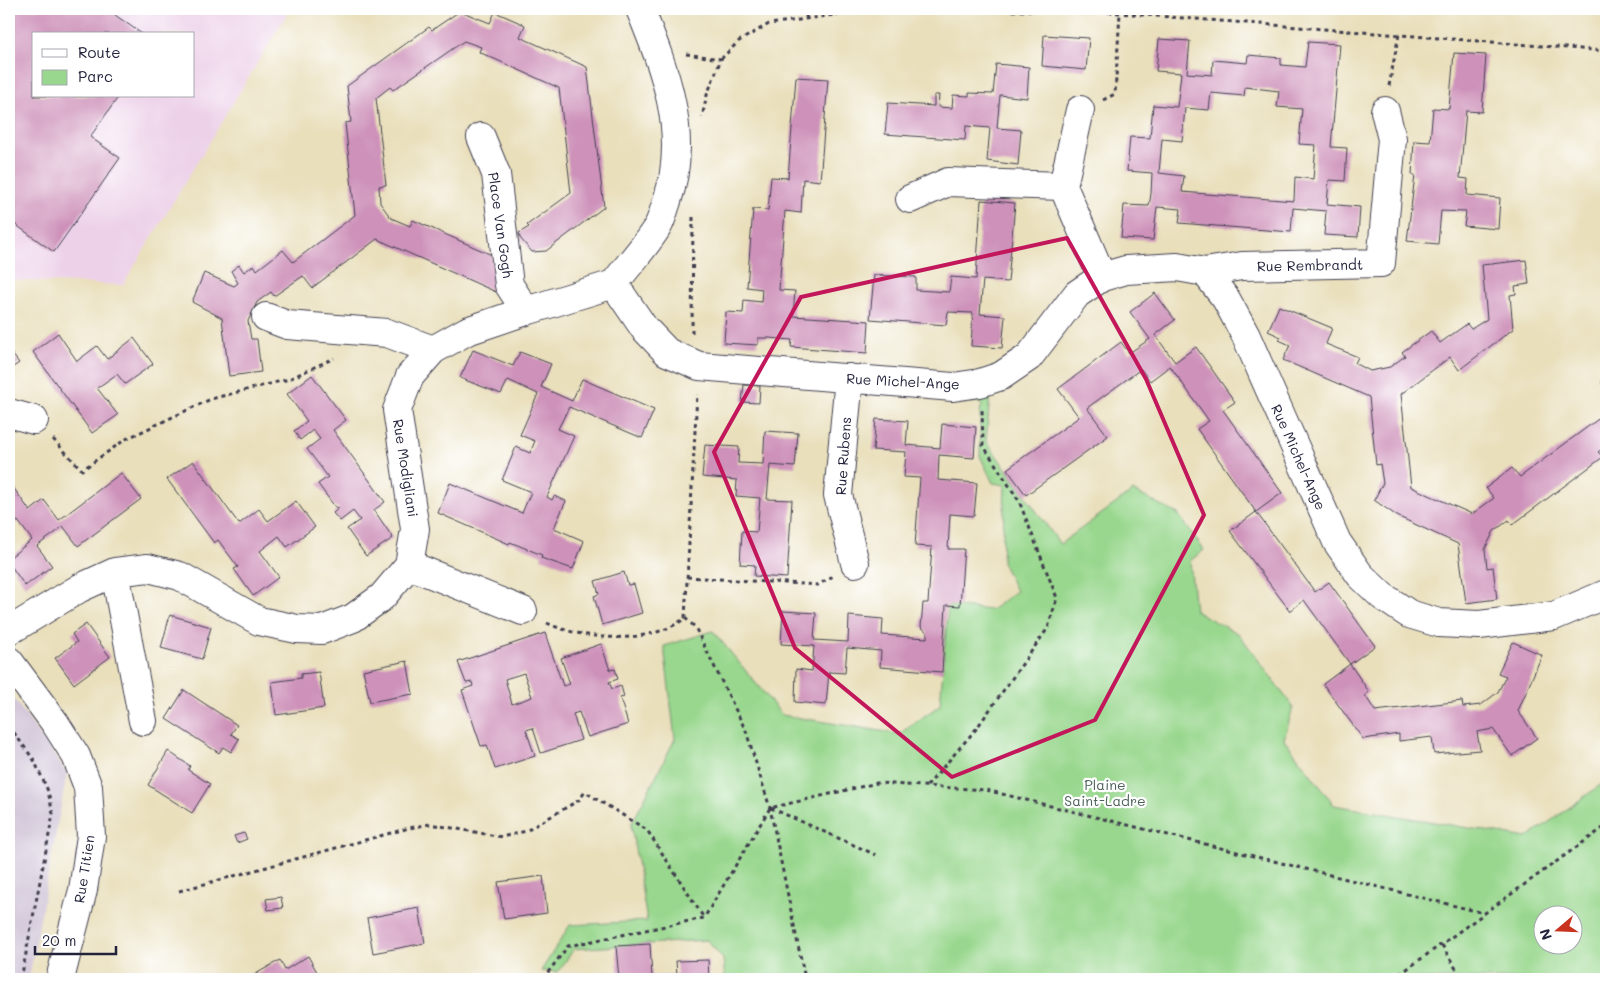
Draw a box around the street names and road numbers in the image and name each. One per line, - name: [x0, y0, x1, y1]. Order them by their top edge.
- street label: Place Van Gogh: [484, 171, 518, 279]
- street label: Rue Rembrandt: [1257, 255, 1363, 275]
- street label: Rue Michel-Ange: [846, 369, 960, 393]
- street label: Rue Michel-Ange: [1267, 401, 1331, 513]
- street label: Rue Rubens: [831, 416, 855, 496]
- street label: Rue Modigliani: [389, 418, 423, 518]
- street label: Rue Titien: [69, 834, 99, 904]

